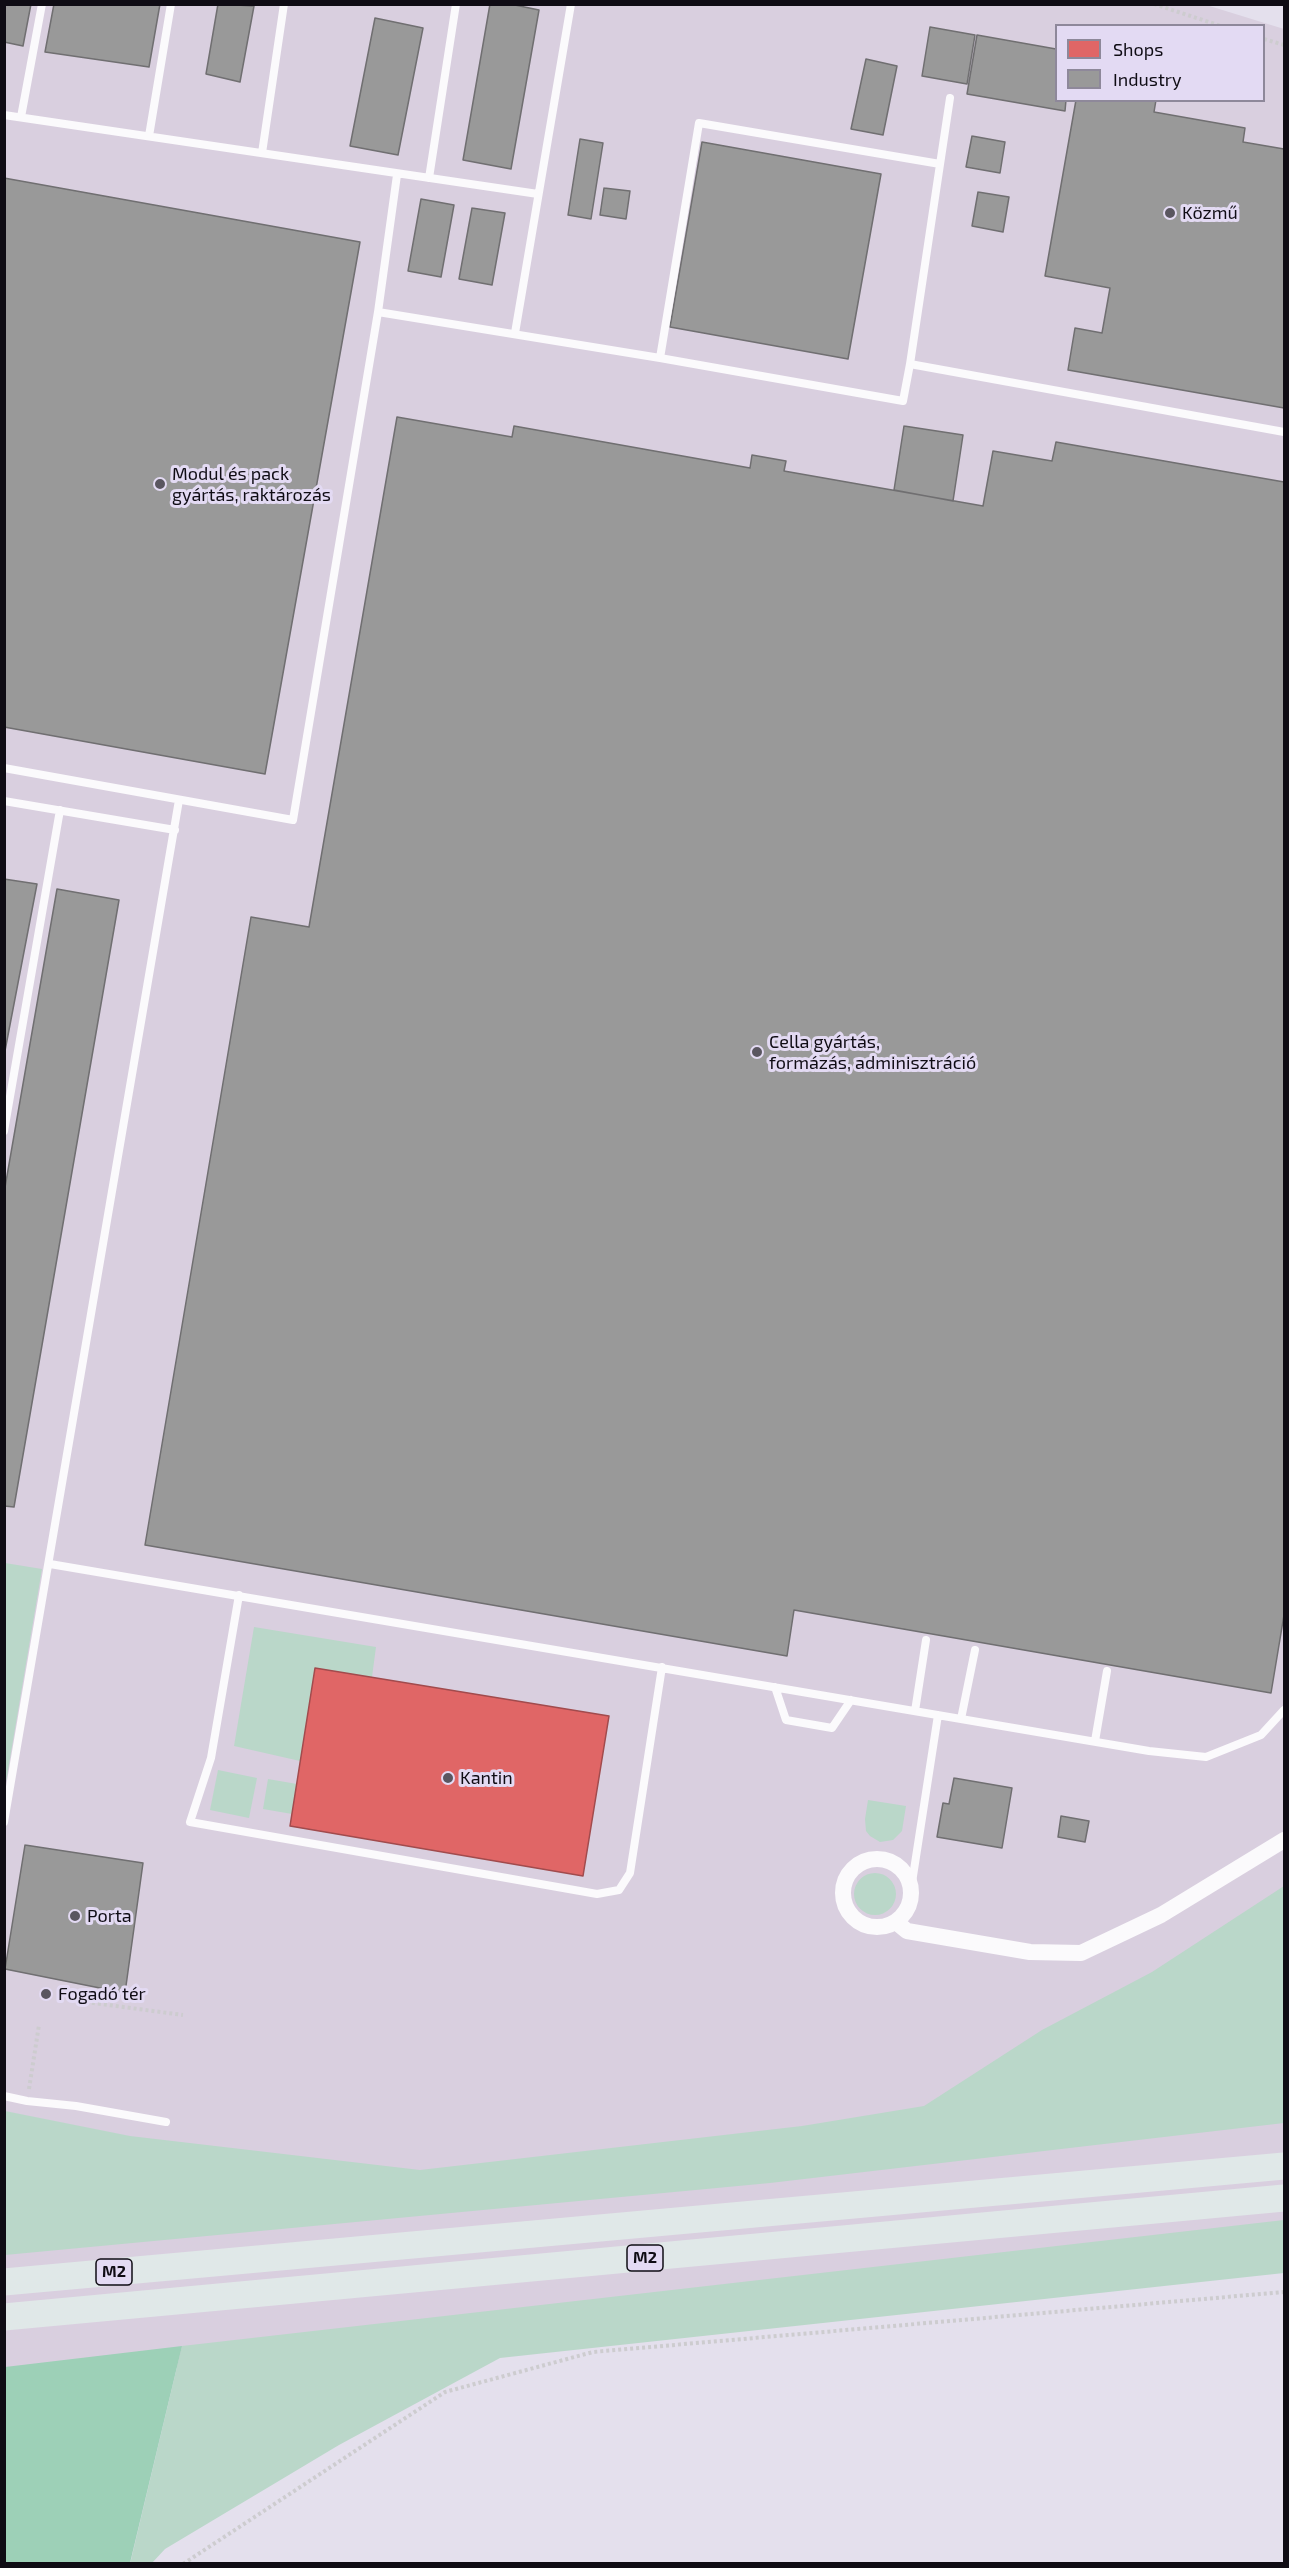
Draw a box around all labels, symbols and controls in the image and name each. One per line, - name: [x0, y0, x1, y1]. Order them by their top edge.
- legend: [1055, 24, 1265, 102]
- text: Shops: [1113, 38, 1163, 60]
- text: Industry: [1113, 68, 1182, 90]
- place label: Közmű: [1182, 202, 1238, 224]
- marker: Közmű: [1163, 206, 1177, 220]
- place label: Modul és pack gyártás, raktározás: [172, 463, 331, 506]
- marker: Modul és pack gyártás, raktározás: [153, 477, 167, 491]
- place label: Cella gyártás, formázás, adminisztráció: [769, 1031, 976, 1074]
- marker: Cella gyártás, formázás, adminisztráció: [750, 1045, 764, 1059]
- place label: Kantin: [460, 1767, 513, 1789]
- marker: Kantin: [441, 1771, 455, 1785]
- place label: Porta: [87, 1905, 132, 1927]
- marker: Porta: [68, 1909, 82, 1923]
- place label: Fogadó tér: [58, 1983, 146, 2005]
- marker: Fogadó tér: [39, 1987, 53, 2001]
- road number: M2: [627, 2245, 663, 2271]
- road number: M2: [96, 2259, 132, 2285]

